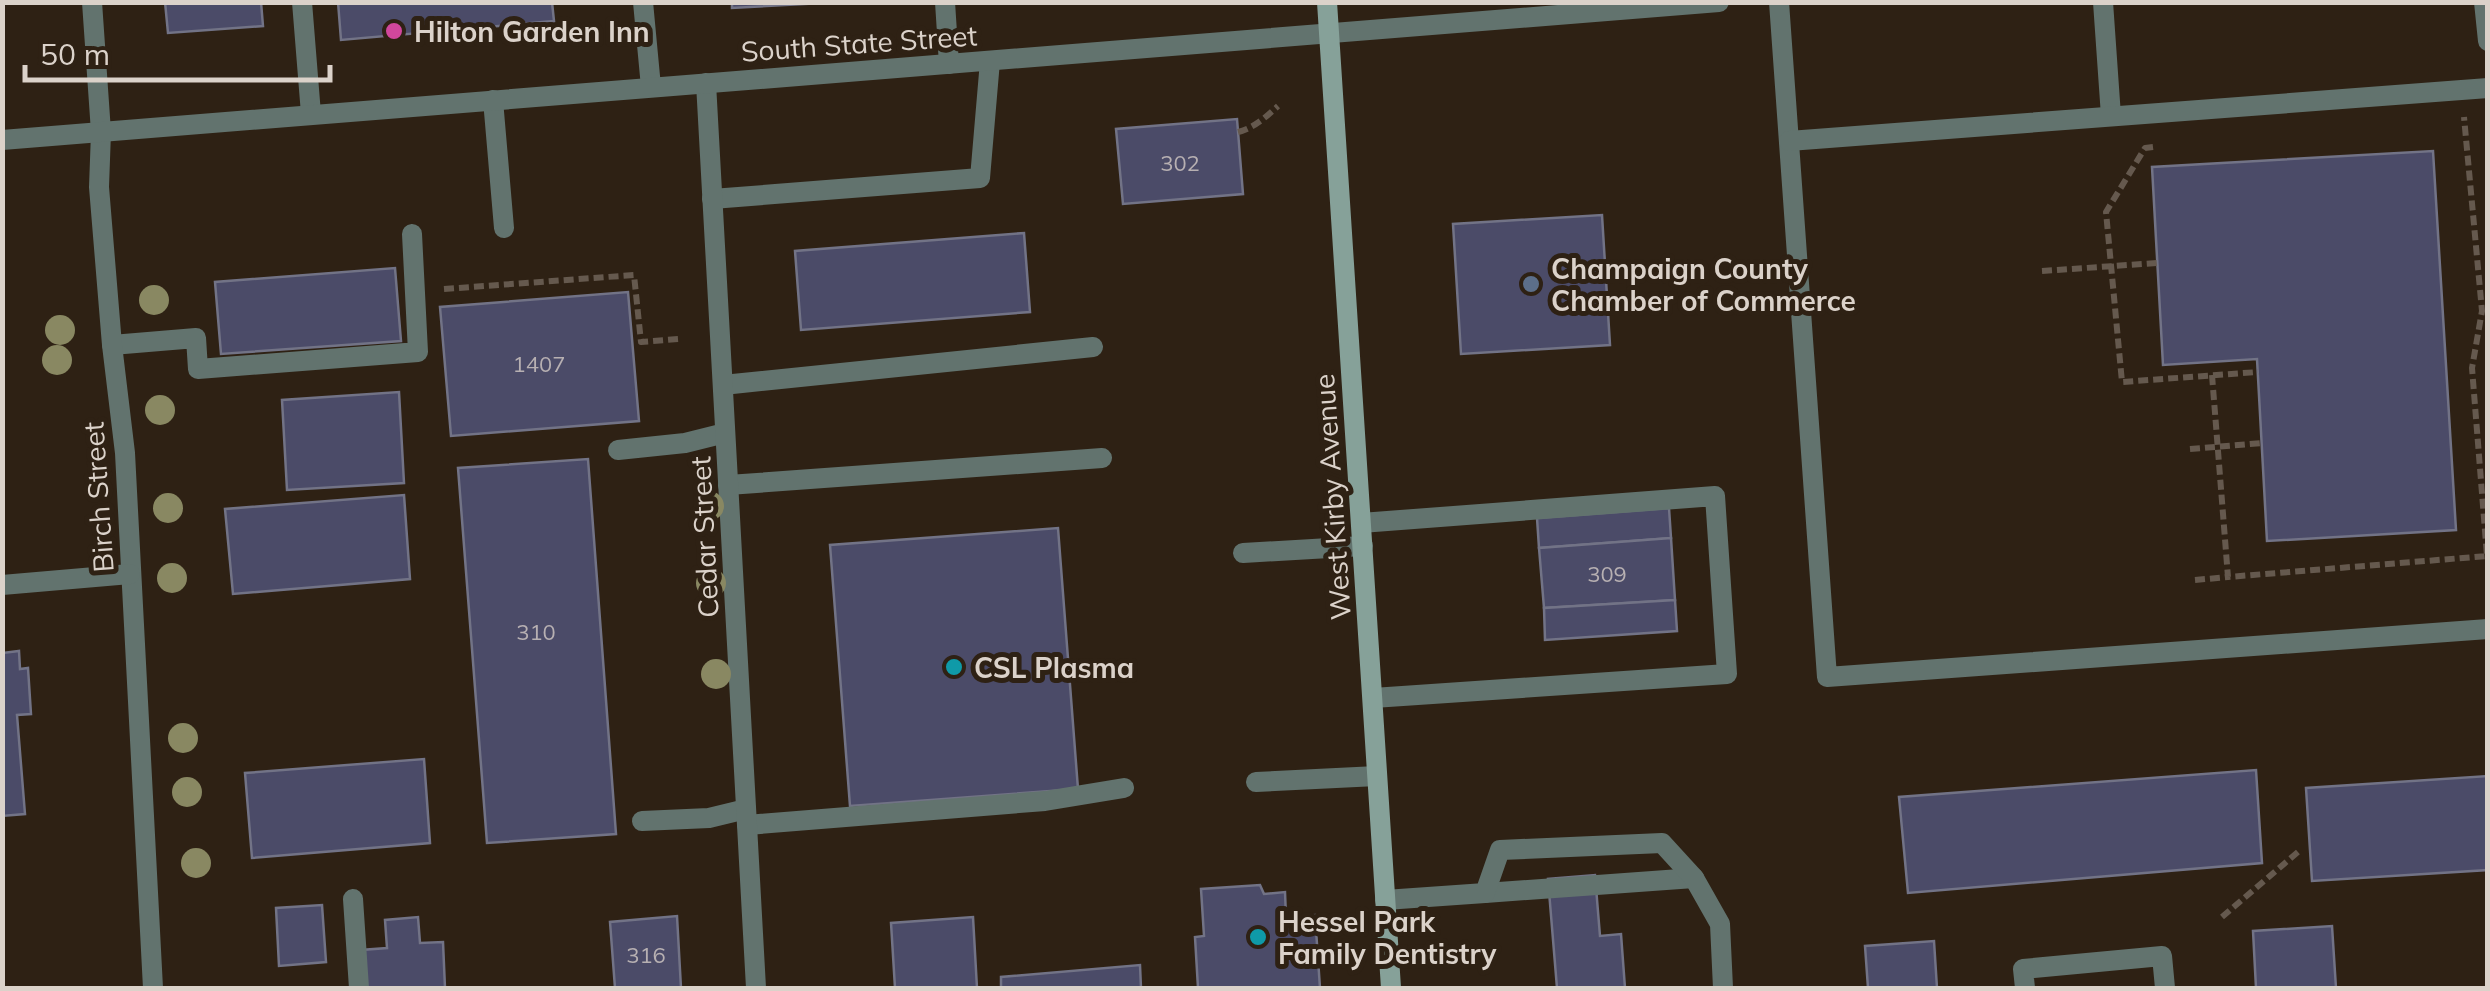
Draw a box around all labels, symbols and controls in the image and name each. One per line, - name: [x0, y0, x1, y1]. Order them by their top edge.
- place label: Hilton Garden Inn: [414, 14, 650, 49]
- street label: South State Street: [740, 17, 978, 69]
- scale bar: [25, 20, 330, 82]
- marker: Hilton Garden Inn: [383, 20, 405, 42]
- text: 50 m: [40, 35, 110, 73]
- house number: 302: [1160, 149, 1200, 177]
- place label: Champaign County Chamber of Commerce: [1551, 251, 1856, 318]
- marker: Champaign County Chamber of Commerce: [1520, 273, 1542, 295]
- house number: 1407: [513, 350, 565, 378]
- street label: West Kirby Avenue: [1306, 373, 1358, 621]
- street label: Birch Street: [75, 420, 121, 573]
- street label: Cedar Street: [682, 455, 726, 619]
- house number: 309: [1587, 560, 1627, 588]
- house number: 310: [516, 618, 556, 646]
- place label: CSL Plasma: [974, 650, 1134, 685]
- marker: CSL Plasma: [943, 656, 965, 678]
- place label: Hessel Park Family Dentistry: [1278, 904, 1497, 971]
- marker: Hessel Park Family Dentistry: [1247, 926, 1269, 948]
- house number: 316: [626, 941, 666, 969]

